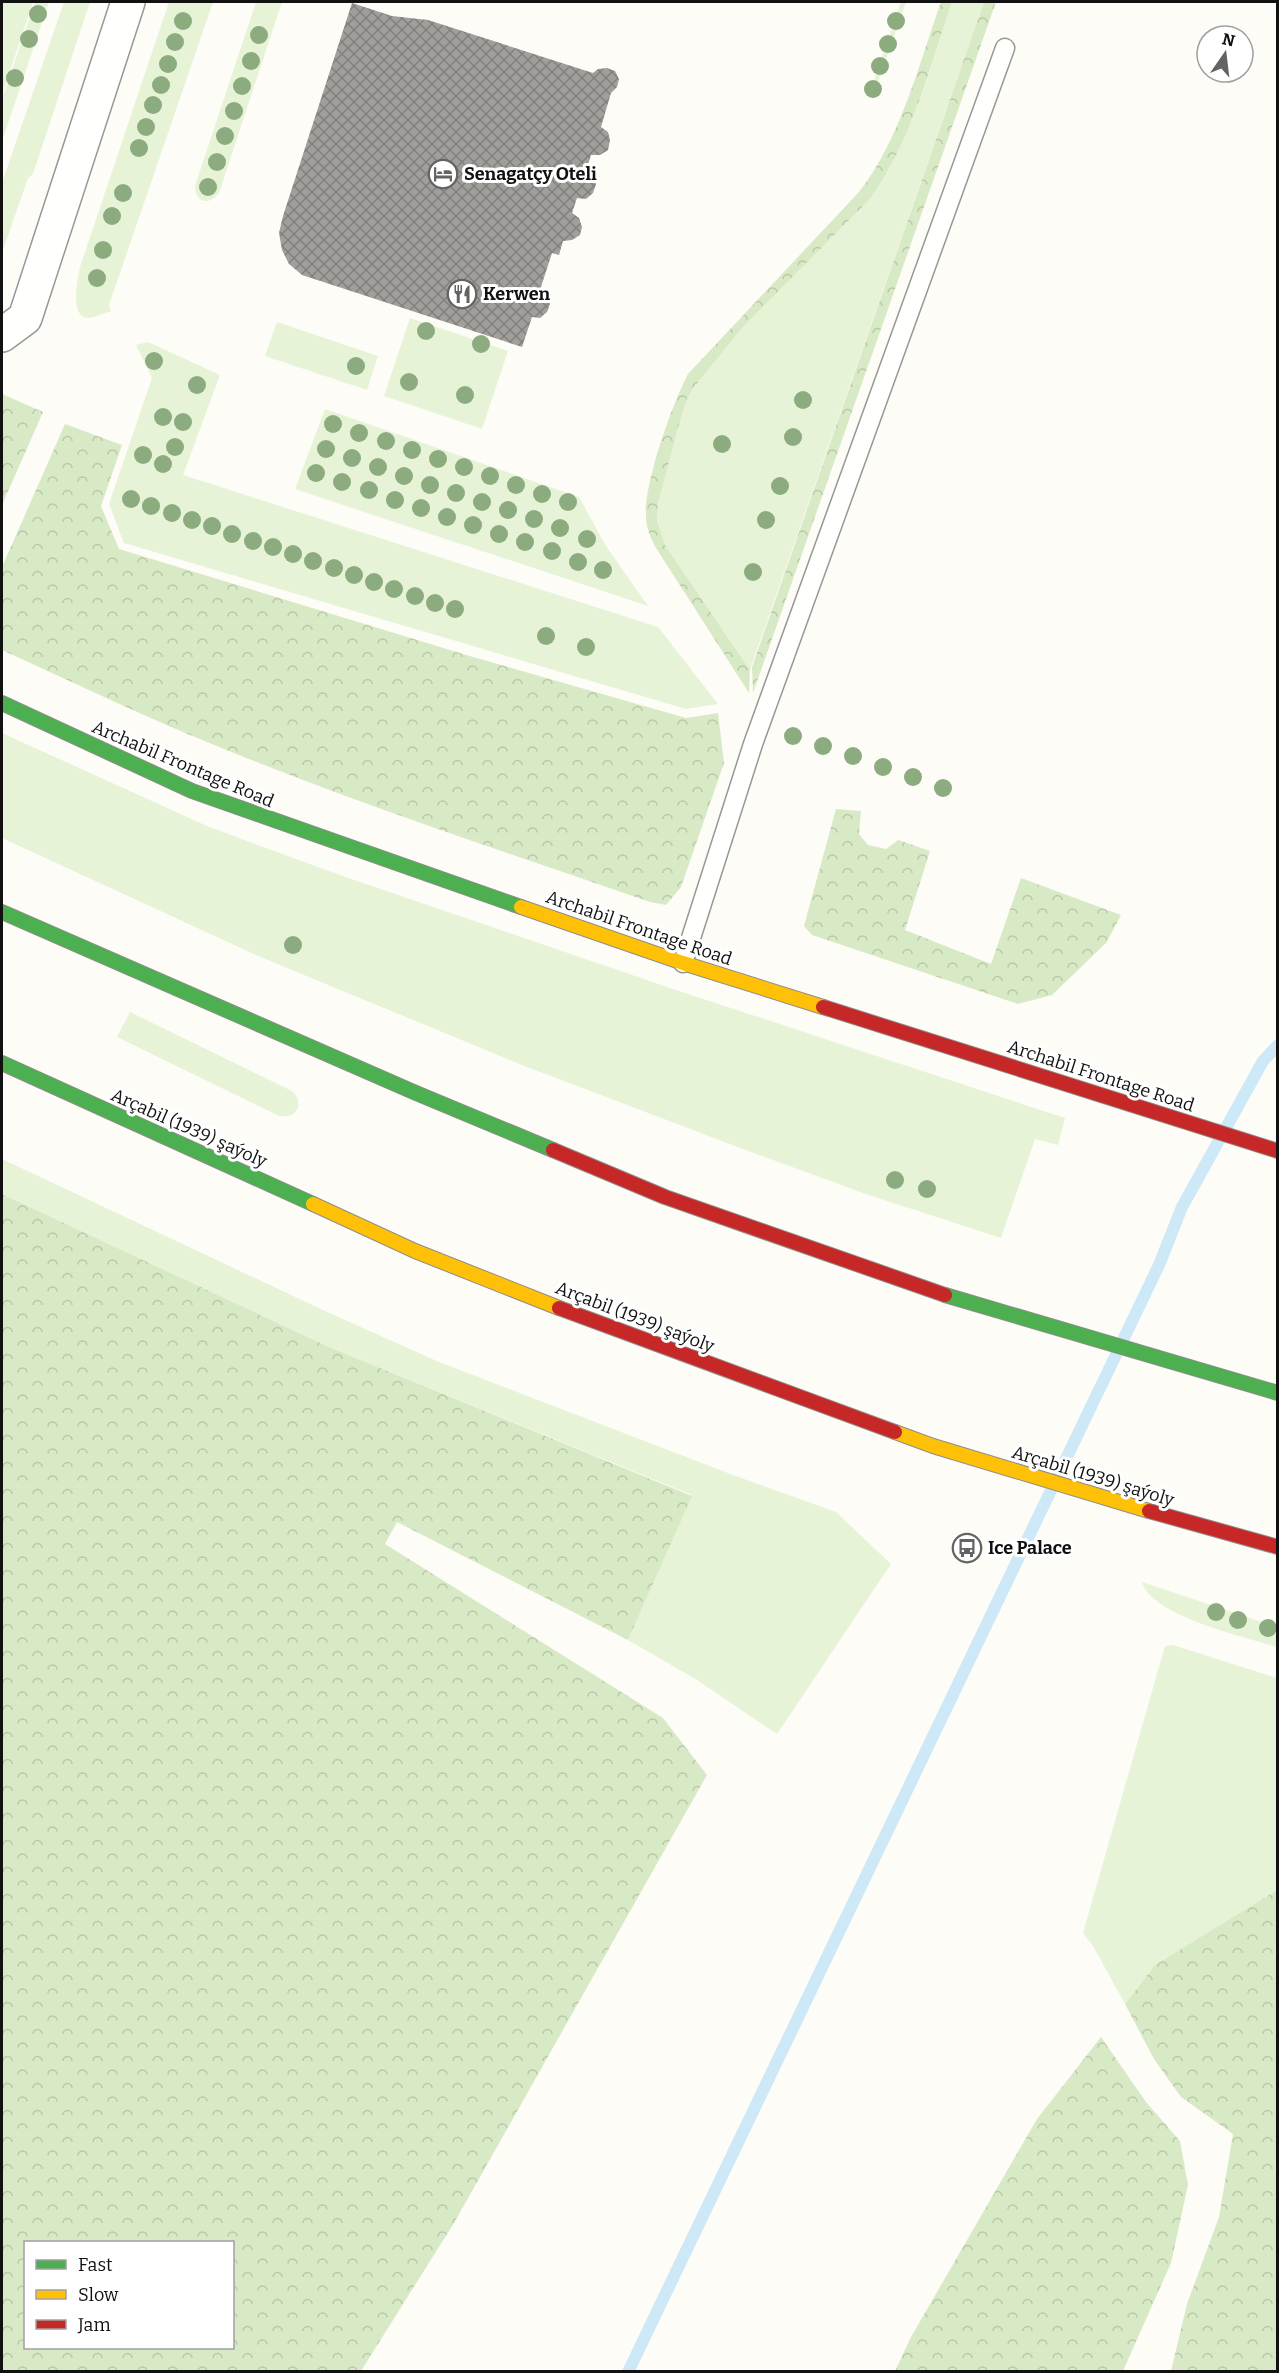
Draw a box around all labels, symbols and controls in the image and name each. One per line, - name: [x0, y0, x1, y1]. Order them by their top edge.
- north arrow: [1195, 24, 1255, 84]
- text: N: [1220, 29, 1237, 51]
- hotel icon: Senagatçy Oteli: [427, 158, 459, 190]
- place label: Senagatçy Oteli: [464, 163, 597, 185]
- restaurant icon: Kerwen: [446, 278, 478, 310]
- place label: Kerwen: [483, 283, 551, 305]
- street label: Archabil Frontage Road: [89, 716, 277, 812]
- street label: Archabil Frontage Road: [543, 886, 735, 970]
- street label: Archabil Frontage Road: [1005, 1035, 1198, 1117]
- street label: Arçabil (1939) şaýoly: [108, 1084, 271, 1172]
- street label: Arçabil (1939) şaýoly: [552, 1277, 718, 1358]
- street label: Arçabil (1939) şaýoly: [1009, 1441, 1177, 1511]
- bus stop icon: Ice Palace: [951, 1532, 983, 1564]
- place label: Ice Palace: [988, 1537, 1072, 1559]
- legend: [24, 2241, 234, 2349]
- text: Fast: [78, 2254, 113, 2276]
- text: Slow: [78, 2284, 119, 2306]
- text: Jam: [77, 2314, 111, 2336]

